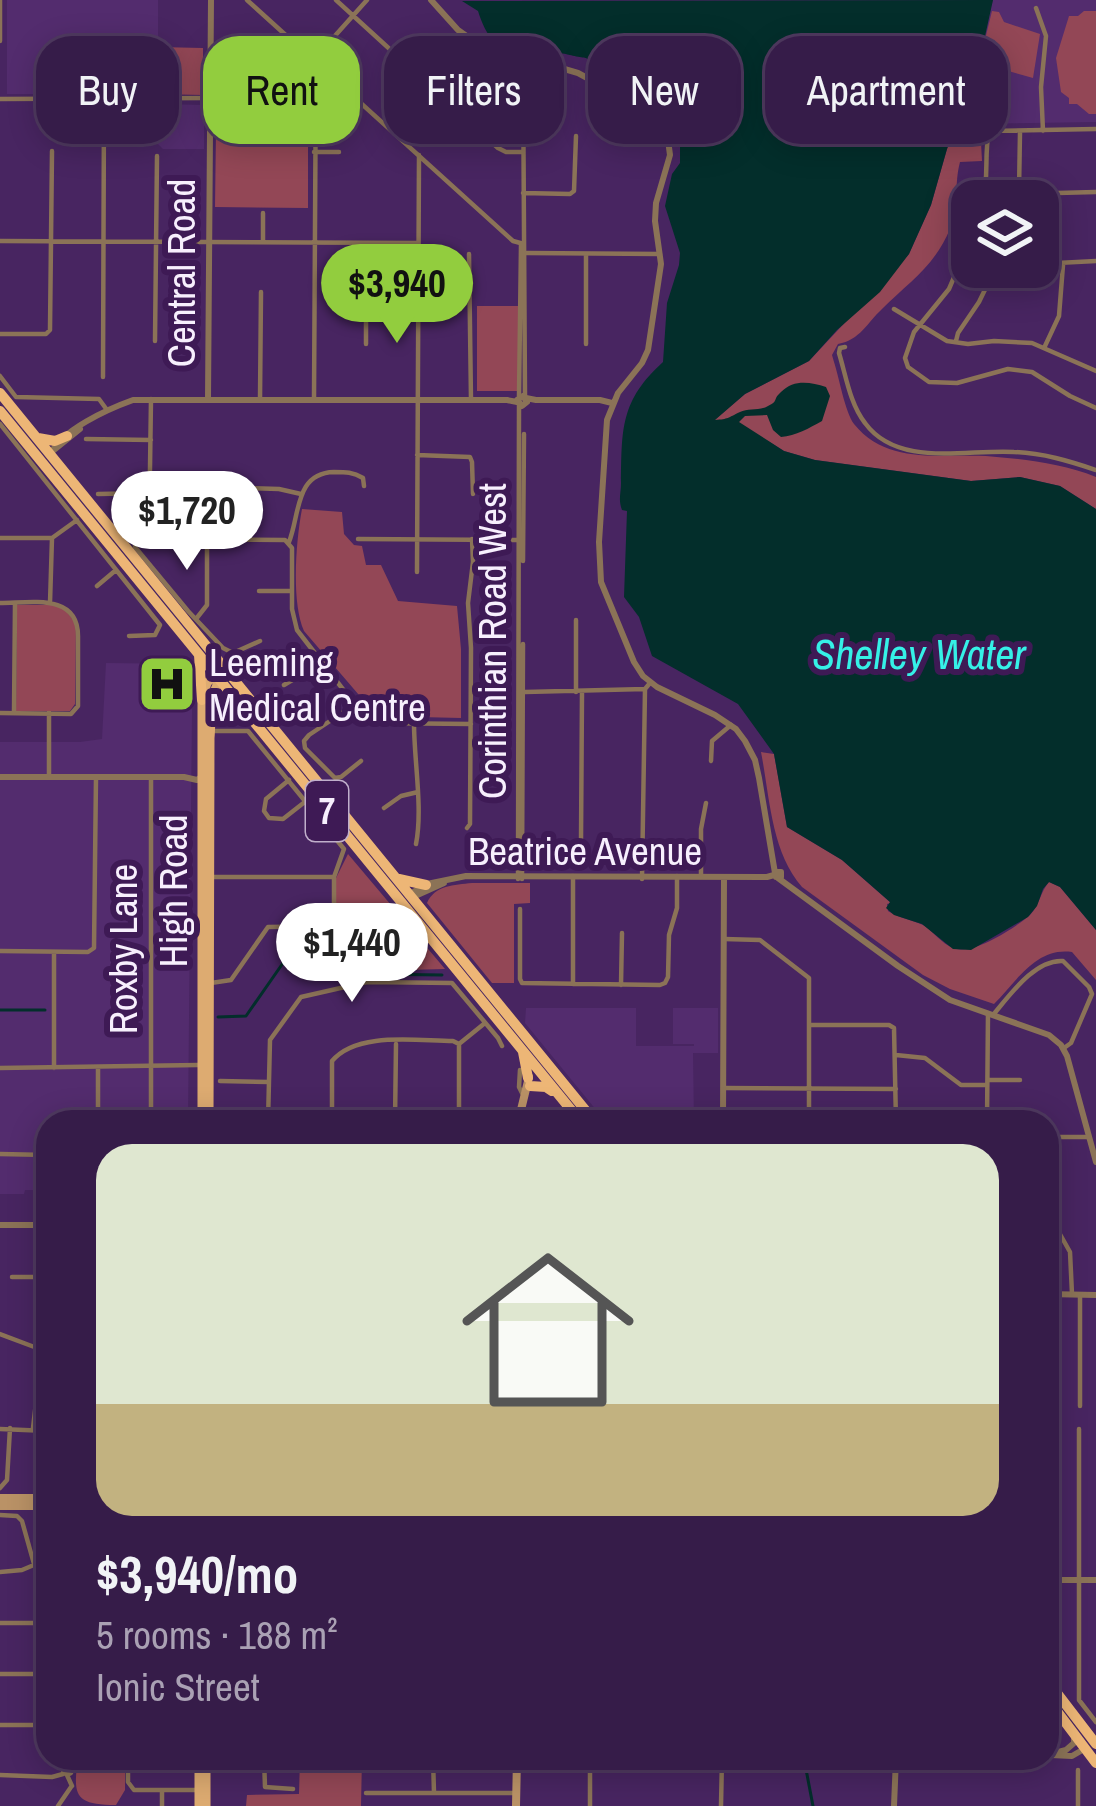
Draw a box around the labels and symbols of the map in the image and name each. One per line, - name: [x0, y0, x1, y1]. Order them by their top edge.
- street label: Central Road: [155, 179, 207, 367]
- pin: $3,940: [299, 244, 495, 346]
- pin: $1,720: [89, 471, 285, 573]
- street label: Corinthian Road West: [466, 483, 518, 799]
- water label: Shelley Water: [812, 626, 1027, 682]
- place label: Leeming Medical Centre: [209, 636, 426, 733]
- hospital icon: Leeming Medical Centre: [136, 653, 198, 715]
- road number: 7: [306, 781, 348, 841]
- street label: High Road: [147, 815, 199, 967]
- street label: Beatrice Avenue: [468, 825, 702, 877]
- street label: Roxby Lane: [97, 864, 149, 1034]
- pin: $1,440: [254, 903, 450, 1005]

